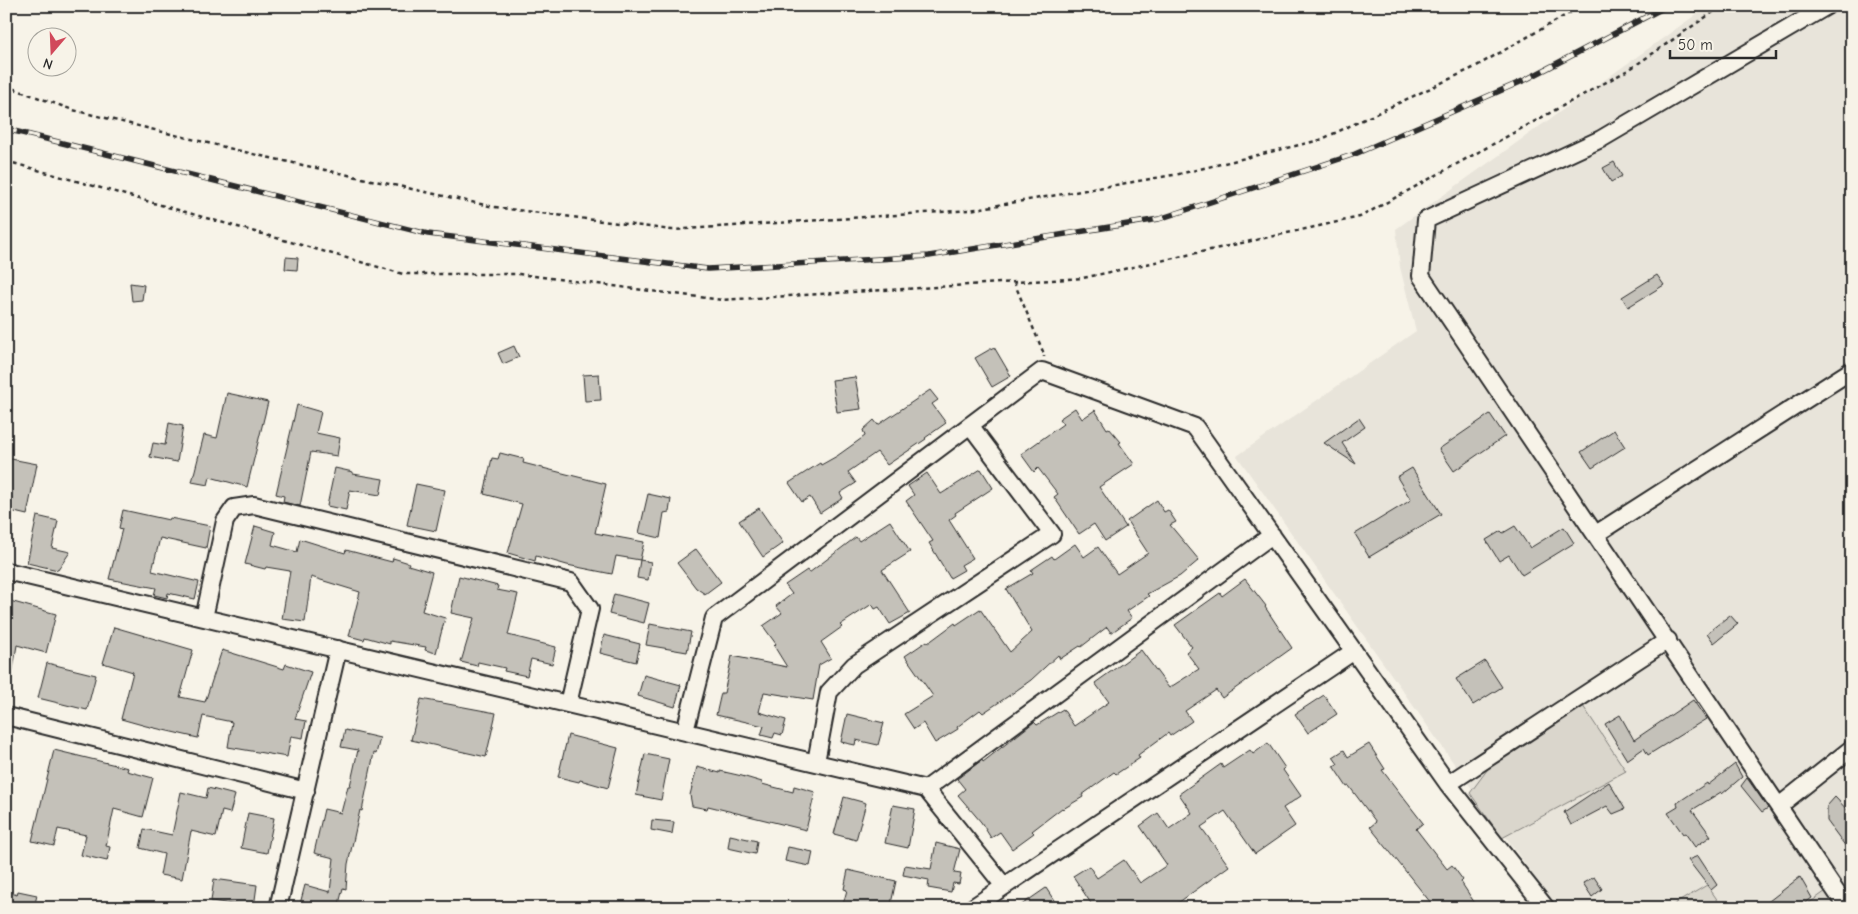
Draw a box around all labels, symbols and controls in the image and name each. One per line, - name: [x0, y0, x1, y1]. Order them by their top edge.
- north arrow: [28, 28, 78, 78]
- scale bar: [1670, 28, 1777, 60]
- text: 50 m: [1678, 36, 1713, 54]
- text: N: [41, 54, 55, 73]

